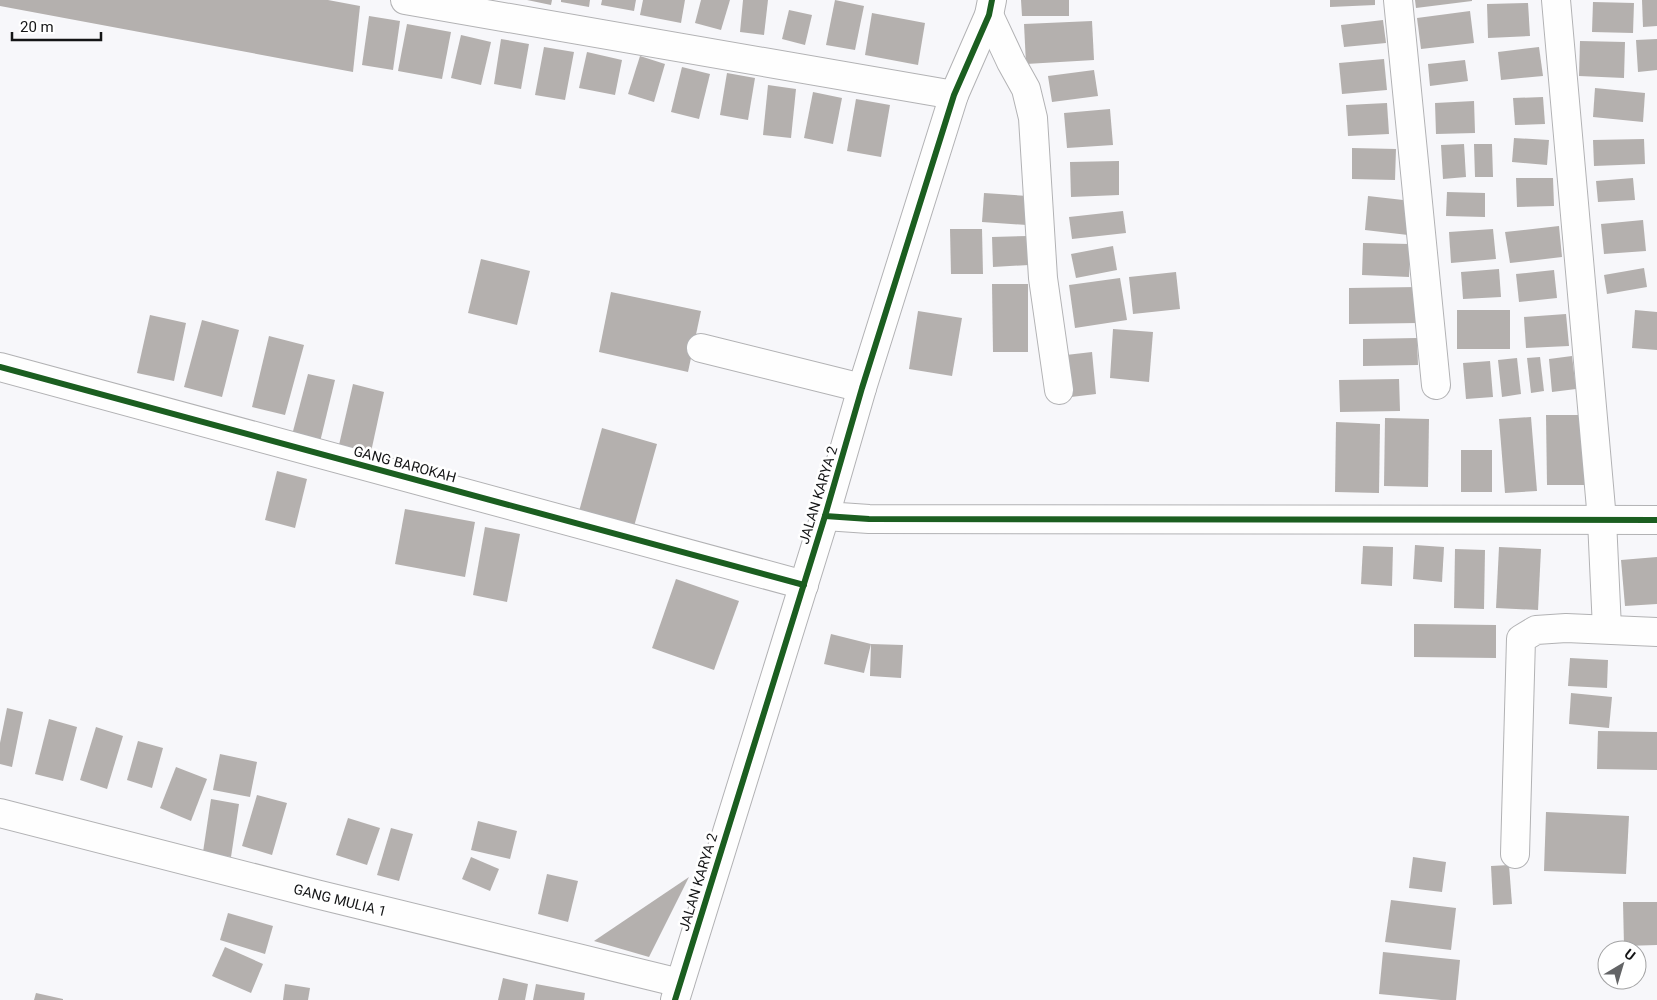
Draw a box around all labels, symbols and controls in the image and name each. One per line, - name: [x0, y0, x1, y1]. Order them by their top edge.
- scale bar: [12, 10, 101, 42]
- text: 20 m: [20, 18, 54, 36]
- street label: GANG BAROKAH: [352, 443, 458, 485]
- street label: JALAN KARYA 2: [796, 444, 841, 546]
- street label: JALAN KARYA 2: [676, 831, 721, 933]
- street label: GANG MULIA 1: [292, 881, 388, 919]
- north arrow: [1597, 940, 1647, 990]
- text: U: [1621, 946, 1639, 964]

